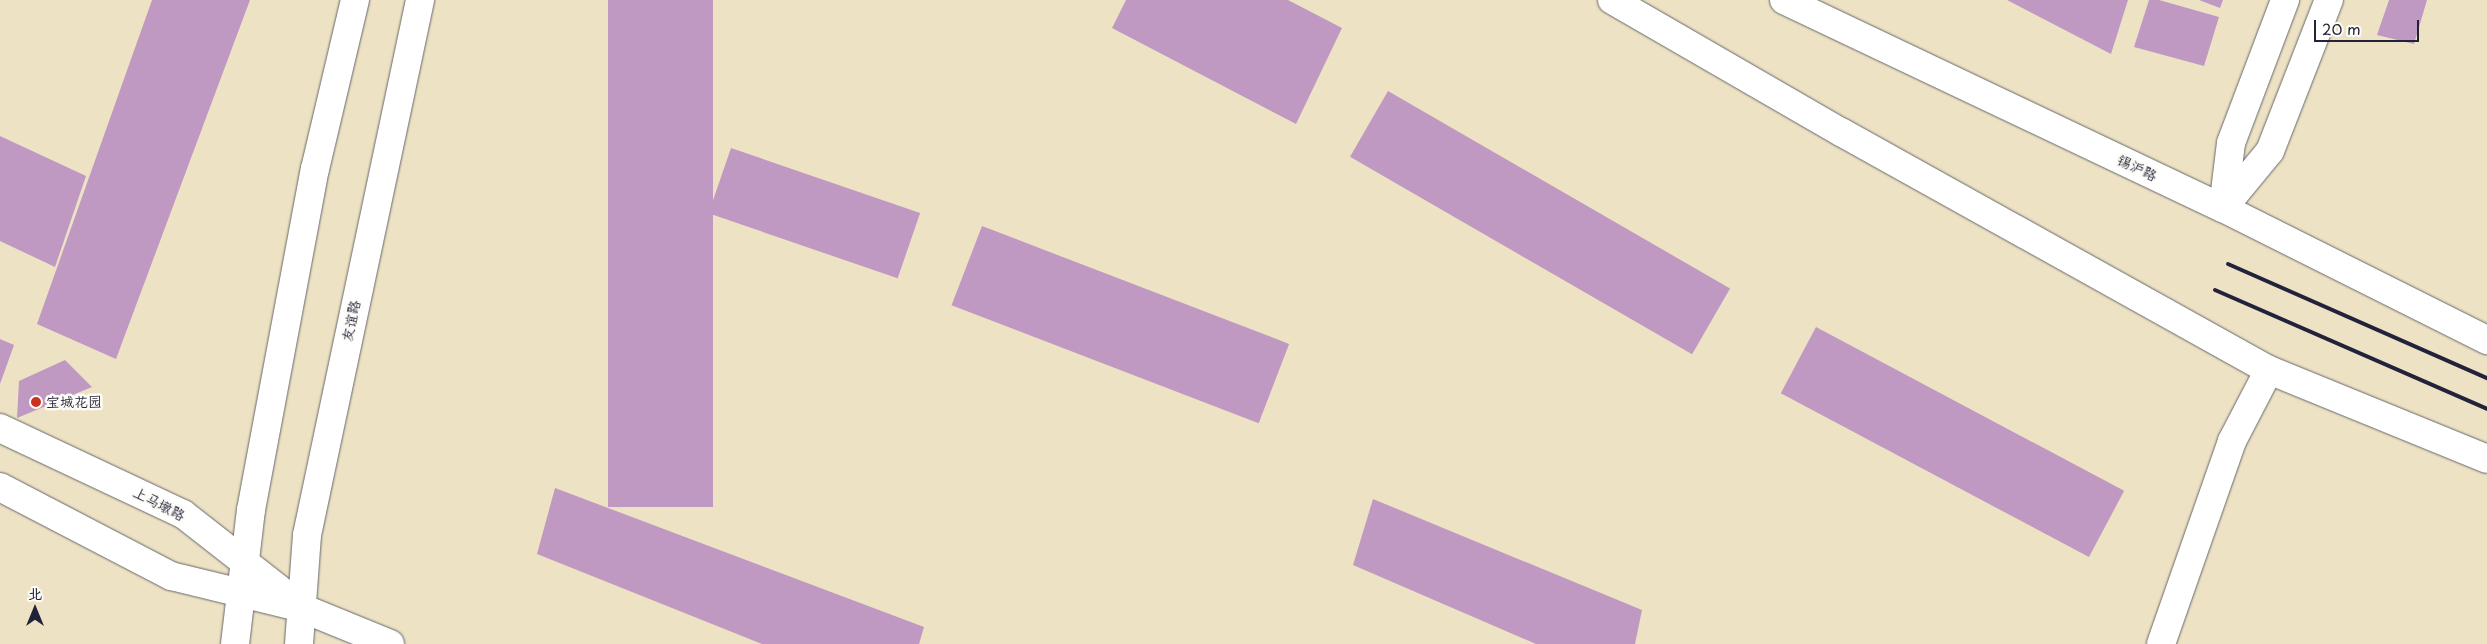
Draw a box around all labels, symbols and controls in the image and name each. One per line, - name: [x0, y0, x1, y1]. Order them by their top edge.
- scale bar: [2317, 10, 2422, 42]
- text: 20 m: [2322, 17, 2361, 40]
- street label: 锡沪路: [2114, 152, 2160, 184]
- street label: 友谊路: [338, 299, 364, 343]
- place label: 宝城花园: [46, 394, 102, 410]
- marker: 宝城花园: [30, 396, 42, 408]
- street label: 上马墩路: [130, 484, 188, 524]
- text: 北: [28, 583, 42, 604]
- north arrow: [10, 584, 60, 634]

